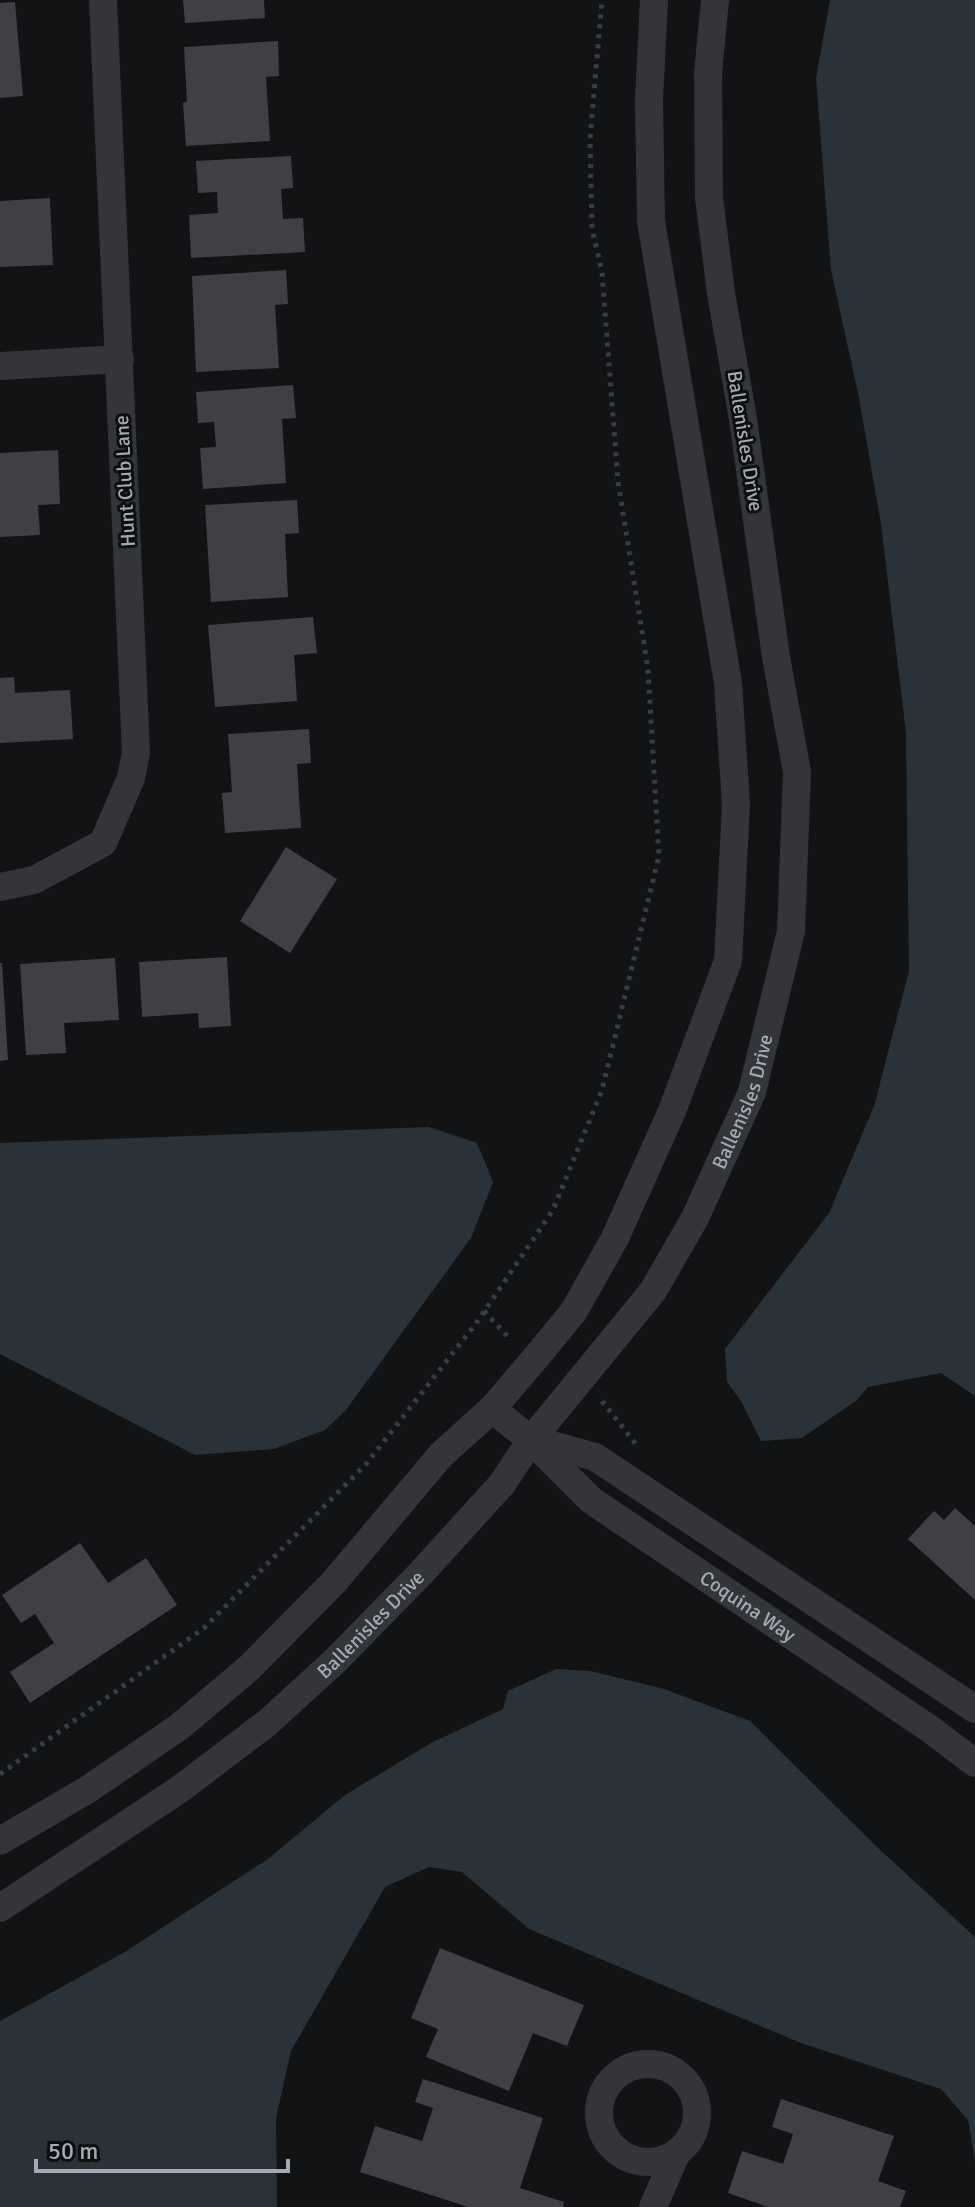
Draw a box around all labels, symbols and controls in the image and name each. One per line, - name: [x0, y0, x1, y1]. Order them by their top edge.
- street label: Ballenisles Drive: [722, 369, 768, 513]
- street label: Hunt Club Lane: [109, 415, 141, 547]
- street label: Ballenisles Drive: [706, 1032, 778, 1173]
- street label: Ballenisles Drive: [312, 1565, 429, 1684]
- street label: Coquina Way: [695, 1565, 801, 1648]
- scale bar: [36, 2123, 288, 2173]
- text: 50 m: [48, 2136, 98, 2166]

